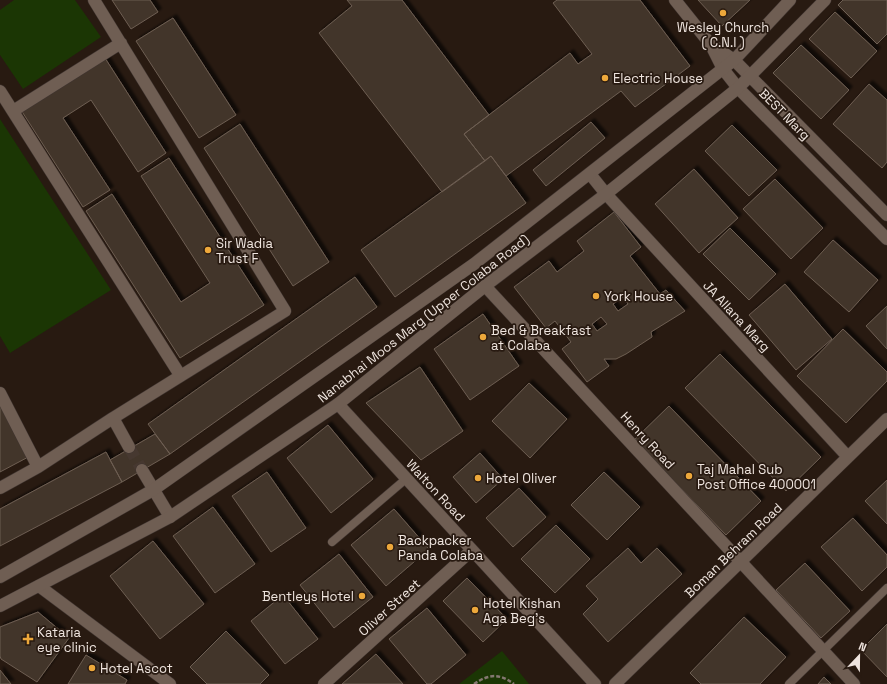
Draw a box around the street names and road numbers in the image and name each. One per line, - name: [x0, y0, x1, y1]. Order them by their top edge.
- street label: BEST Marg: [755, 85, 814, 144]
- street label: Nanabhai Moos Marg (Upper Colaba Road): [314, 230, 533, 406]
- street label: JA Allana Marg: [699, 277, 774, 355]
- street label: Henry Road: [617, 408, 679, 473]
- street label: Walton Road: [403, 456, 469, 525]
- street label: Boman Behram Road: [681, 499, 786, 601]
- street label: Oliver Street: [355, 575, 424, 640]

